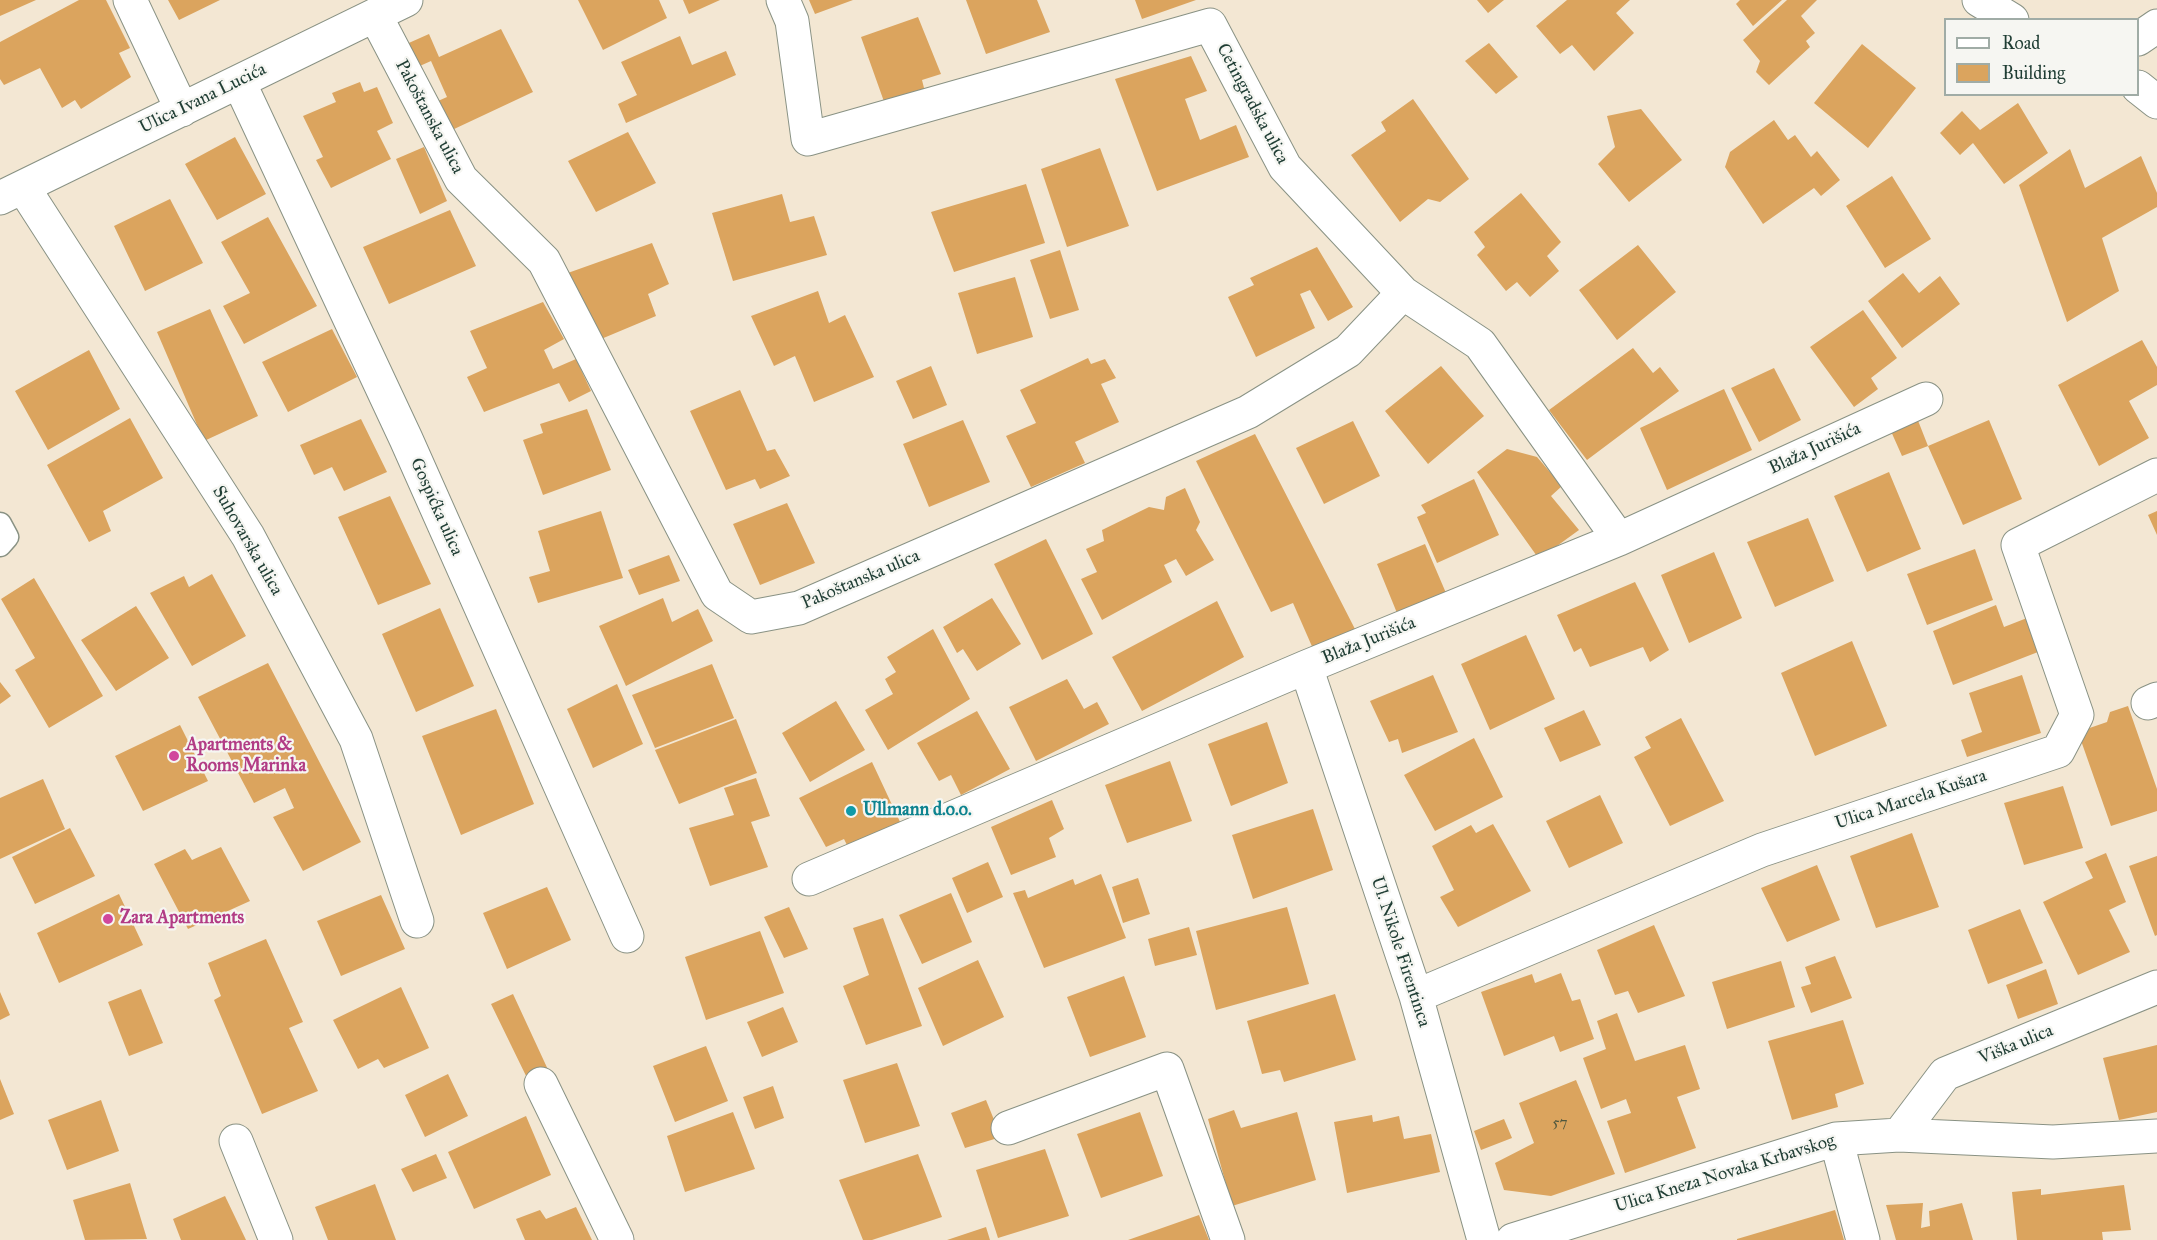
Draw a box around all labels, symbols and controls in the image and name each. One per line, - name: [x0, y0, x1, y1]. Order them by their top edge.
- legend: [1944, 18, 2139, 96]
- text: Road: [2002, 32, 2040, 54]
- street label: Cetingradska ulica: [1211, 40, 1293, 168]
- street label: Pakoštanska ulica: [390, 56, 468, 178]
- street label: Ulica Ivana Lucića: [136, 59, 270, 139]
- text: Building: [2002, 62, 2065, 84]
- street label: Blaža Jurišića: [1766, 418, 1864, 480]
- street label: Gospićka ulica: [405, 455, 467, 559]
- street label: Suhovarska ulica: [207, 482, 287, 600]
- street label: Pakoštanska ulica: [799, 545, 923, 615]
- street label: Blaža Jurišića: [1319, 612, 1419, 670]
- place label: Apartments & Rooms Marinka: [186, 735, 306, 777]
- marker: Apartments & Rooms Marinka: [167, 749, 181, 763]
- street label: Ulica Marcela Kušara: [1833, 765, 1989, 835]
- place label: Ullmann d.o.o.: [863, 800, 972, 822]
- marker: Ullmann d.o.o.: [844, 804, 858, 818]
- street label: Ul. Nikole Firentinca: [1365, 874, 1435, 1030]
- place label: Zara Apartments: [120, 908, 244, 930]
- marker: Zara Apartments: [101, 912, 115, 926]
- street label: Viška ulica: [1976, 1020, 2056, 1070]
- house number: 57: [1553, 1114, 1567, 1132]
- street label: Ulica Kneza Novaka Krbavskog: [1612, 1130, 1838, 1218]

